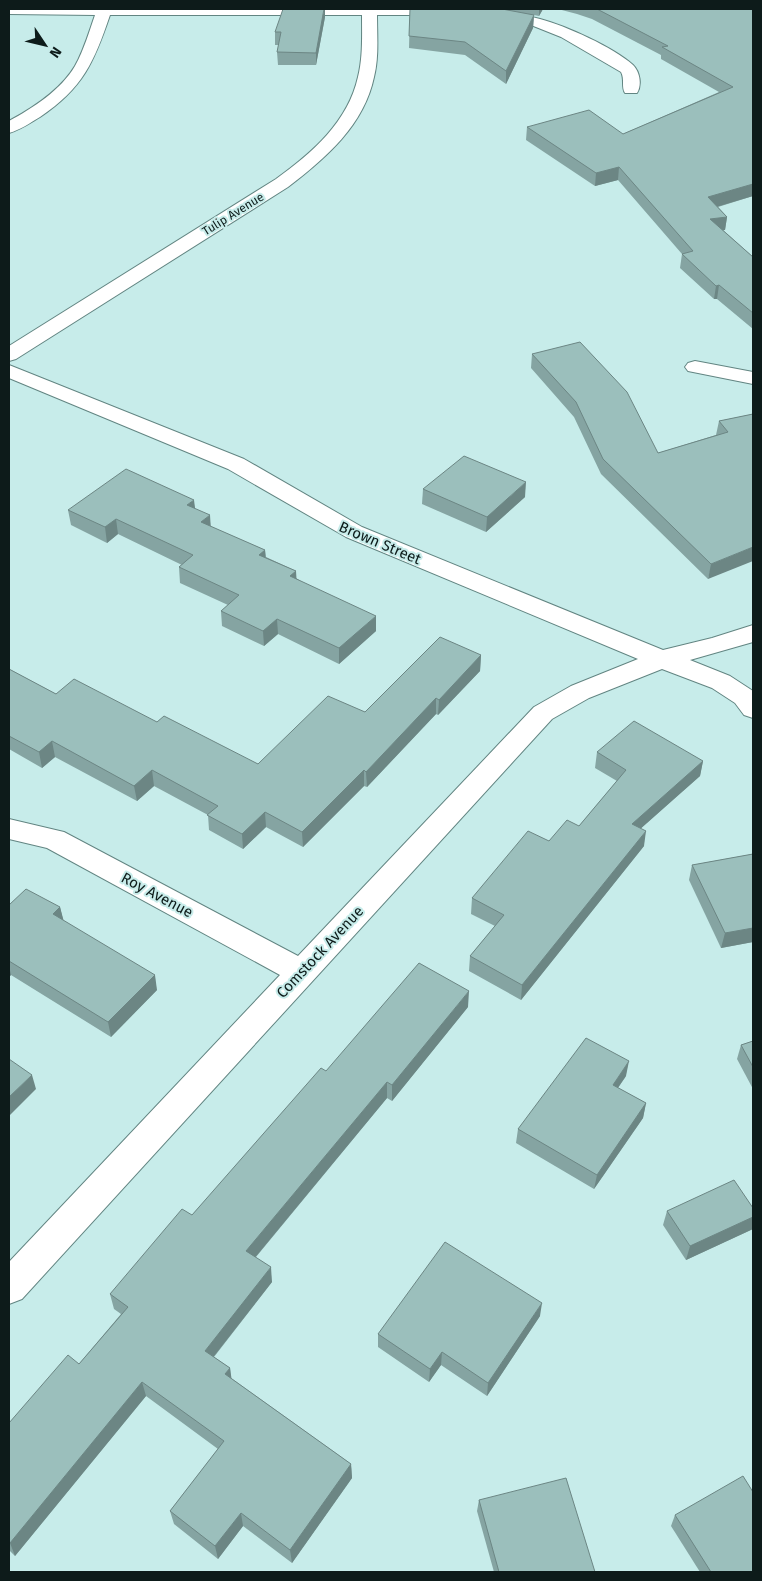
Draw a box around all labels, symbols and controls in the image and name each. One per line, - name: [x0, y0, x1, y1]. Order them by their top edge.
- north arrow: [20, 20, 70, 70]
- text: N: [46, 43, 65, 61]
- street label: Tulip Avenue: [200, 190, 266, 238]
- street label: Brown Street: [336, 518, 424, 569]
- street label: Roy Avenue: [118, 869, 196, 921]
- street label: Comstock Avenue: [273, 902, 367, 1002]

